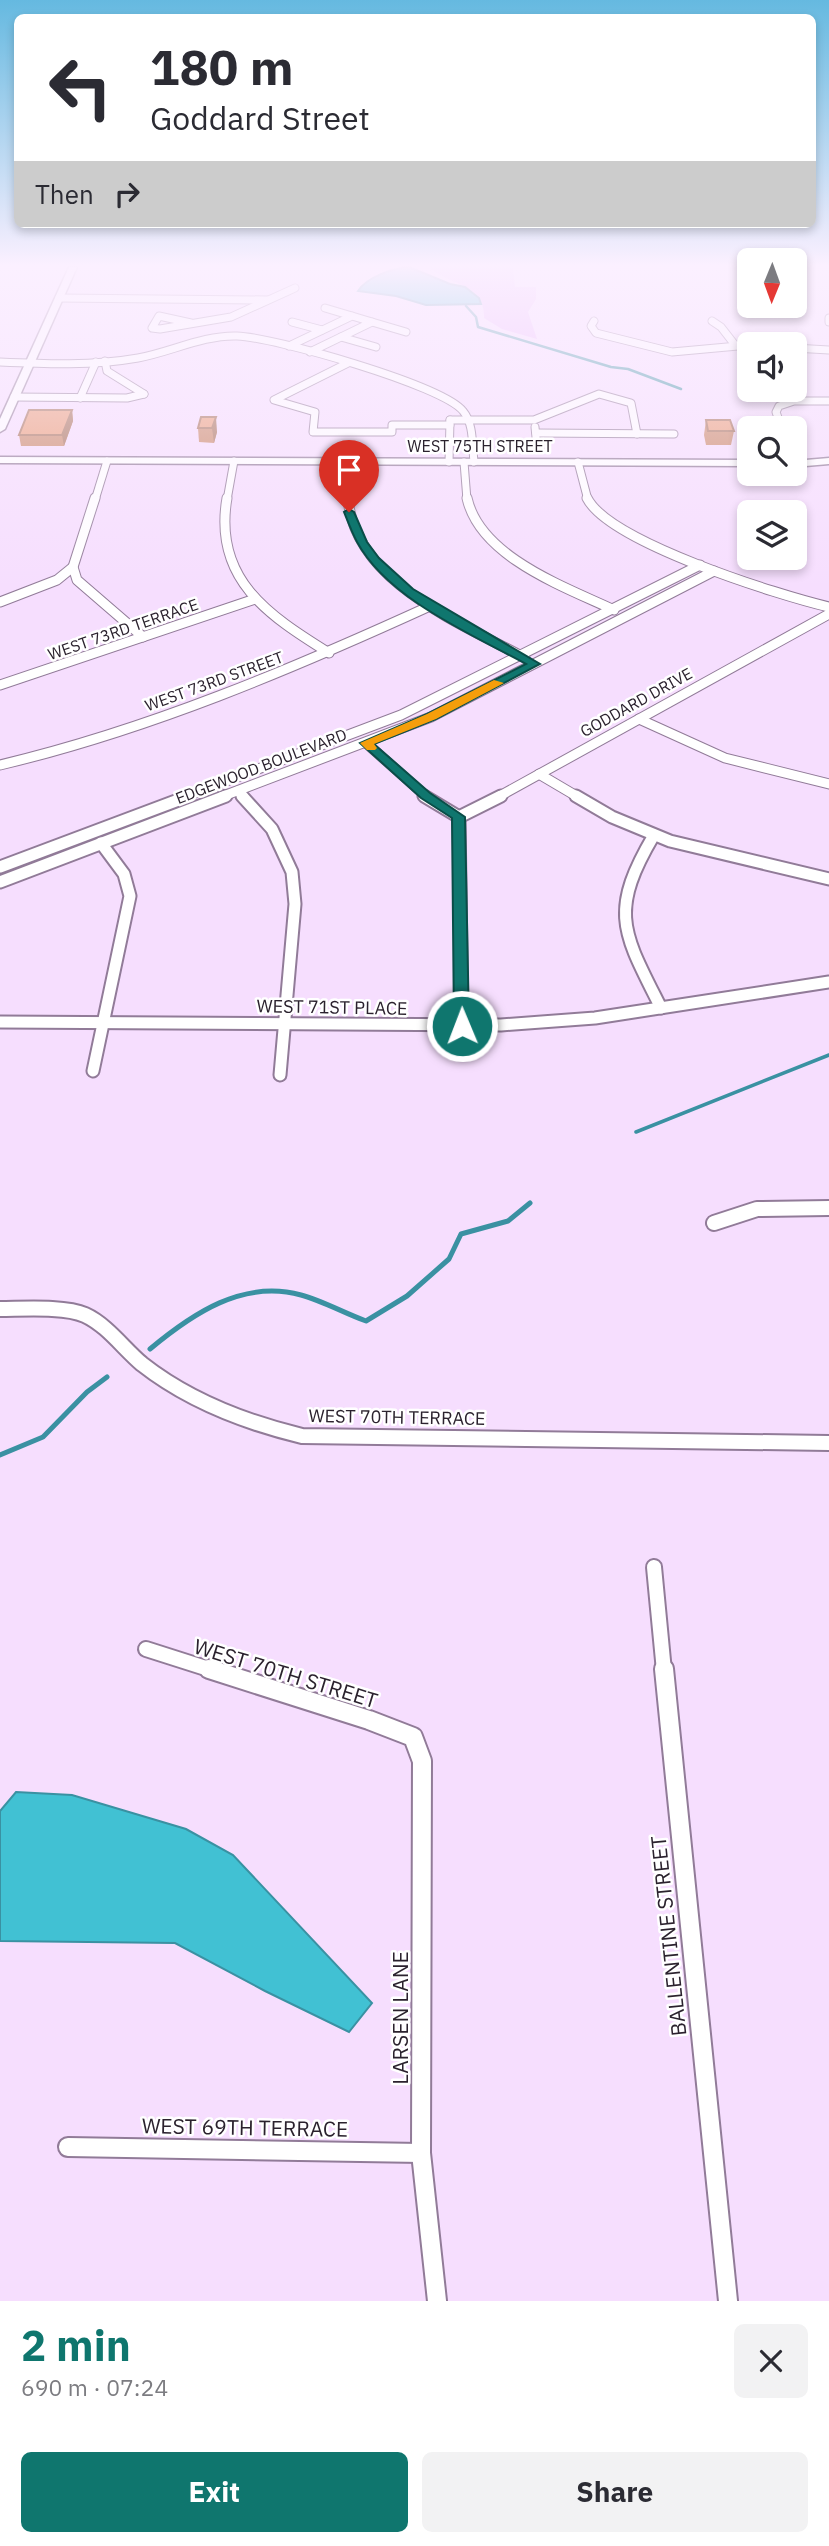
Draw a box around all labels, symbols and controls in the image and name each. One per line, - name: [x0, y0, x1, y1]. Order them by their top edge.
- text: 180 m: [150, 35, 294, 98]
- icon: left: [35, 42, 126, 133]
- text: Goddard Street: [150, 97, 370, 139]
- icon: right: [108, 175, 146, 213]
- text: Then: [35, 177, 94, 211]
- north arrow: [737, 248, 807, 318]
- map controls: [737, 248, 807, 570]
- button: sound: [737, 332, 807, 402]
- button: search: [737, 416, 807, 486]
- street label: WEST 75TH STREET: [407, 436, 553, 456]
- pin: [319, 440, 379, 512]
- icon: arrive: [330, 451, 368, 489]
- button: layers: [737, 500, 807, 570]
- street label: WEST 73RD TERRACE: [45, 594, 201, 664]
- street label: WEST 73RD STREET: [142, 647, 286, 715]
- street label: GODDARD DRIVE: [576, 663, 696, 741]
- street label: EDGEWOOD BOULEVARD: [172, 724, 350, 808]
- position arrow: [425, 989, 499, 1063]
- street label: WEST 71ST PLACE: [256, 994, 408, 1020]
- street label: WEST 70TH TERRACE: [308, 1404, 486, 1430]
- street label: WEST 70TH STREET: [191, 1632, 381, 1714]
- street label: BALLENTINE STREET: [644, 1834, 692, 2038]
- street label: LARSEN LANE: [386, 1951, 414, 2085]
- street label: WEST 69TH TERRACE: [142, 2111, 348, 2143]
- text: 2 min: [21, 2318, 131, 2373]
- button: close: [734, 2324, 808, 2398]
- text: 690 m · 07:24: [21, 2372, 168, 2402]
- button: Exit: [21, 2452, 408, 2532]
- button: Share: [422, 2452, 808, 2532]

